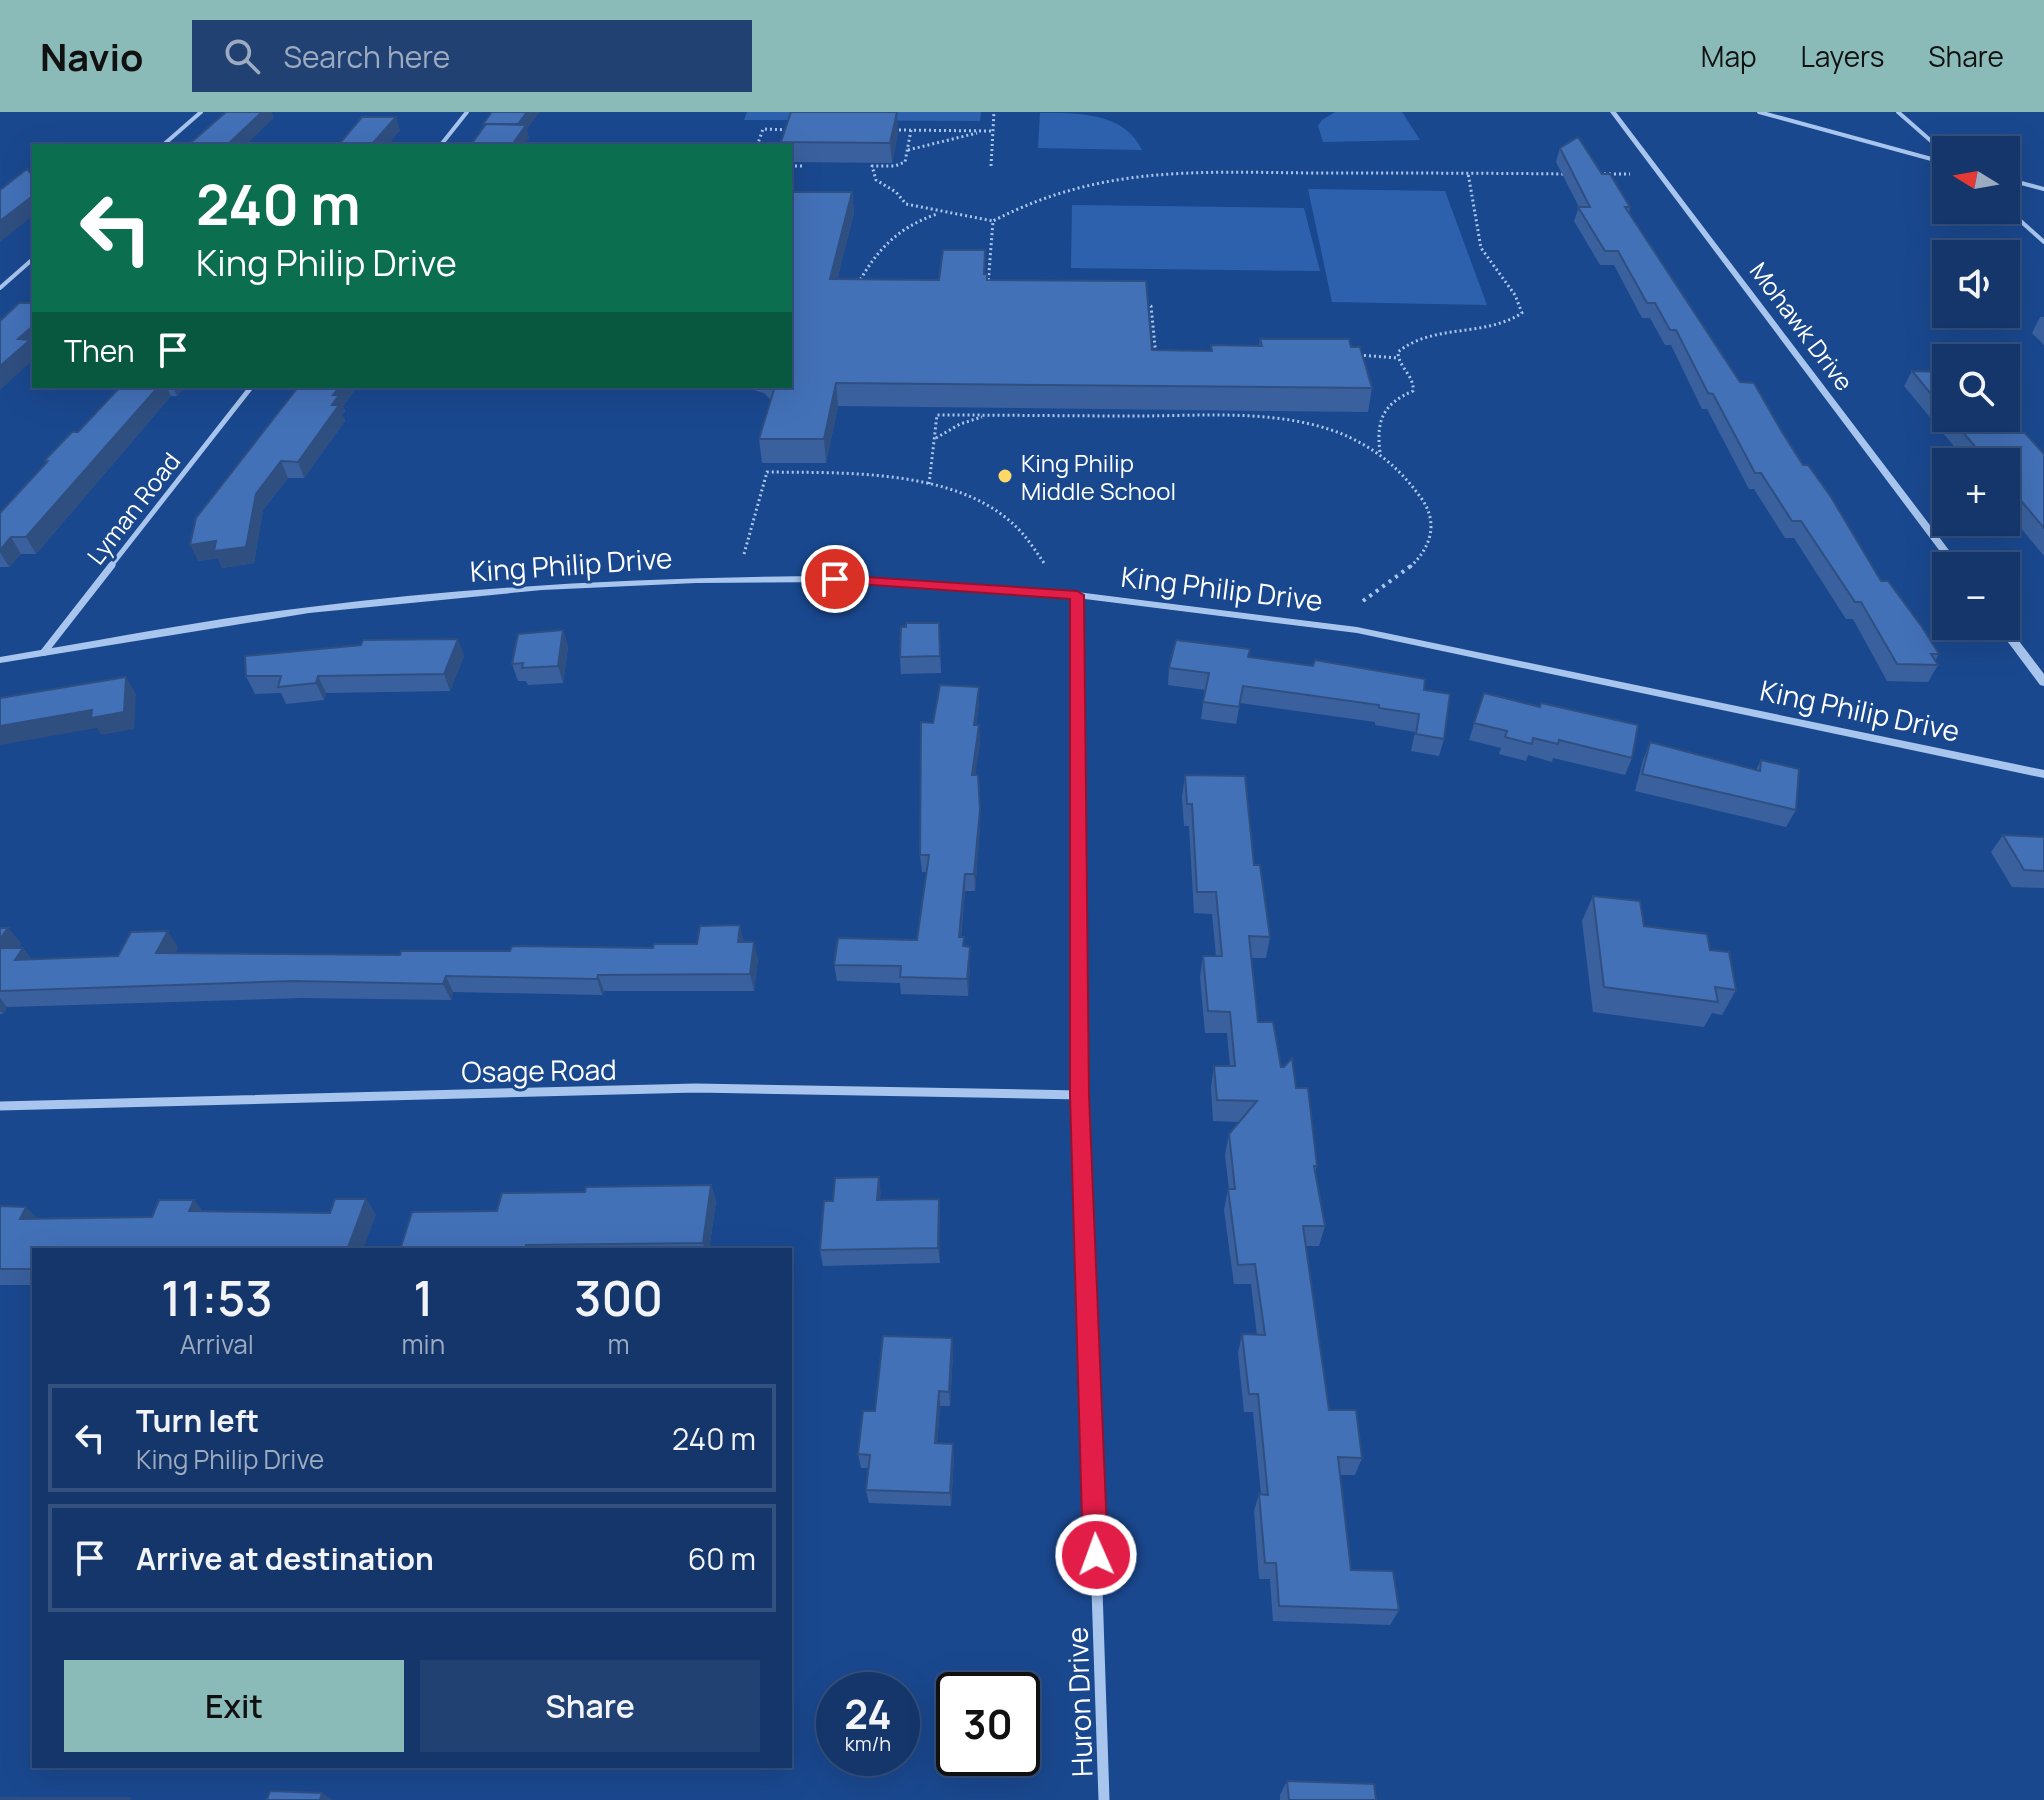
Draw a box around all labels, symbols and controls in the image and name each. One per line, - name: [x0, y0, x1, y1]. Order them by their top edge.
- search box: [192, 20, 752, 92]
- text: Navio: [40, 30, 144, 82]
- icon: search: [220, 34, 264, 78]
- text: Search here: [284, 36, 450, 77]
- text: Map: [1701, 37, 1757, 75]
- text: Layers: [1801, 37, 1884, 75]
- text: Share: [1928, 37, 2004, 75]
- north arrow: [1932, 136, 2020, 224]
- map controls: [1932, 136, 2020, 640]
- text: 240 m: [196, 165, 361, 242]
- icon: left: [64, 176, 168, 280]
- text: King Philip Drive: [196, 238, 457, 287]
- button: sound: [1932, 240, 2020, 328]
- street label: Mohawk Drive: [1743, 255, 1861, 397]
- icon: arrive: [151, 328, 195, 372]
- text: Then: [64, 330, 135, 371]
- button: search: [1932, 344, 2020, 432]
- street label: Lyman Road: [79, 445, 187, 571]
- place label: King Philip Middle School: [1021, 446, 1176, 507]
- button: +: [1932, 448, 2020, 536]
- marker: King Philip Middle School: [996, 467, 1014, 485]
- street label: King Philip Drive: [469, 538, 673, 590]
- pin: [801, 545, 869, 613]
- button: −: [1932, 552, 2020, 640]
- icon: arrive: [813, 557, 857, 601]
- street label: King Philip Drive: [1119, 557, 1325, 619]
- street label: King Philip Drive: [1757, 670, 1963, 750]
- street label: Osage Road: [461, 1050, 617, 1090]
- text: 11:53: [161, 1265, 273, 1330]
- text: 1: [413, 1265, 433, 1330]
- text: 300: [574, 1265, 663, 1330]
- text: Arrival: [180, 1326, 254, 1362]
- text: min: [402, 1326, 445, 1362]
- text: m: [608, 1326, 630, 1362]
- text: Turn left: [136, 1400, 259, 1441]
- icon: left: [68, 1416, 112, 1460]
- text: 240 m: [672, 1418, 756, 1459]
- text: King Philip Drive: [136, 1441, 324, 1477]
- position arrow: [1054, 1513, 1138, 1597]
- icon: arrive: [68, 1536, 112, 1580]
- text: Arrive at destination: [136, 1538, 434, 1579]
- text: 60 m: [688, 1538, 756, 1579]
- street label: Huron Drive: [1057, 1626, 1101, 1778]
- button: Exit: [64, 1660, 404, 1752]
- button: Share: [420, 1660, 760, 1752]
- speed limit sign: 30: [936, 1672, 1040, 1776]
- text: 24: [844, 1686, 892, 1741]
- text: km/h: [845, 1730, 891, 1757]

